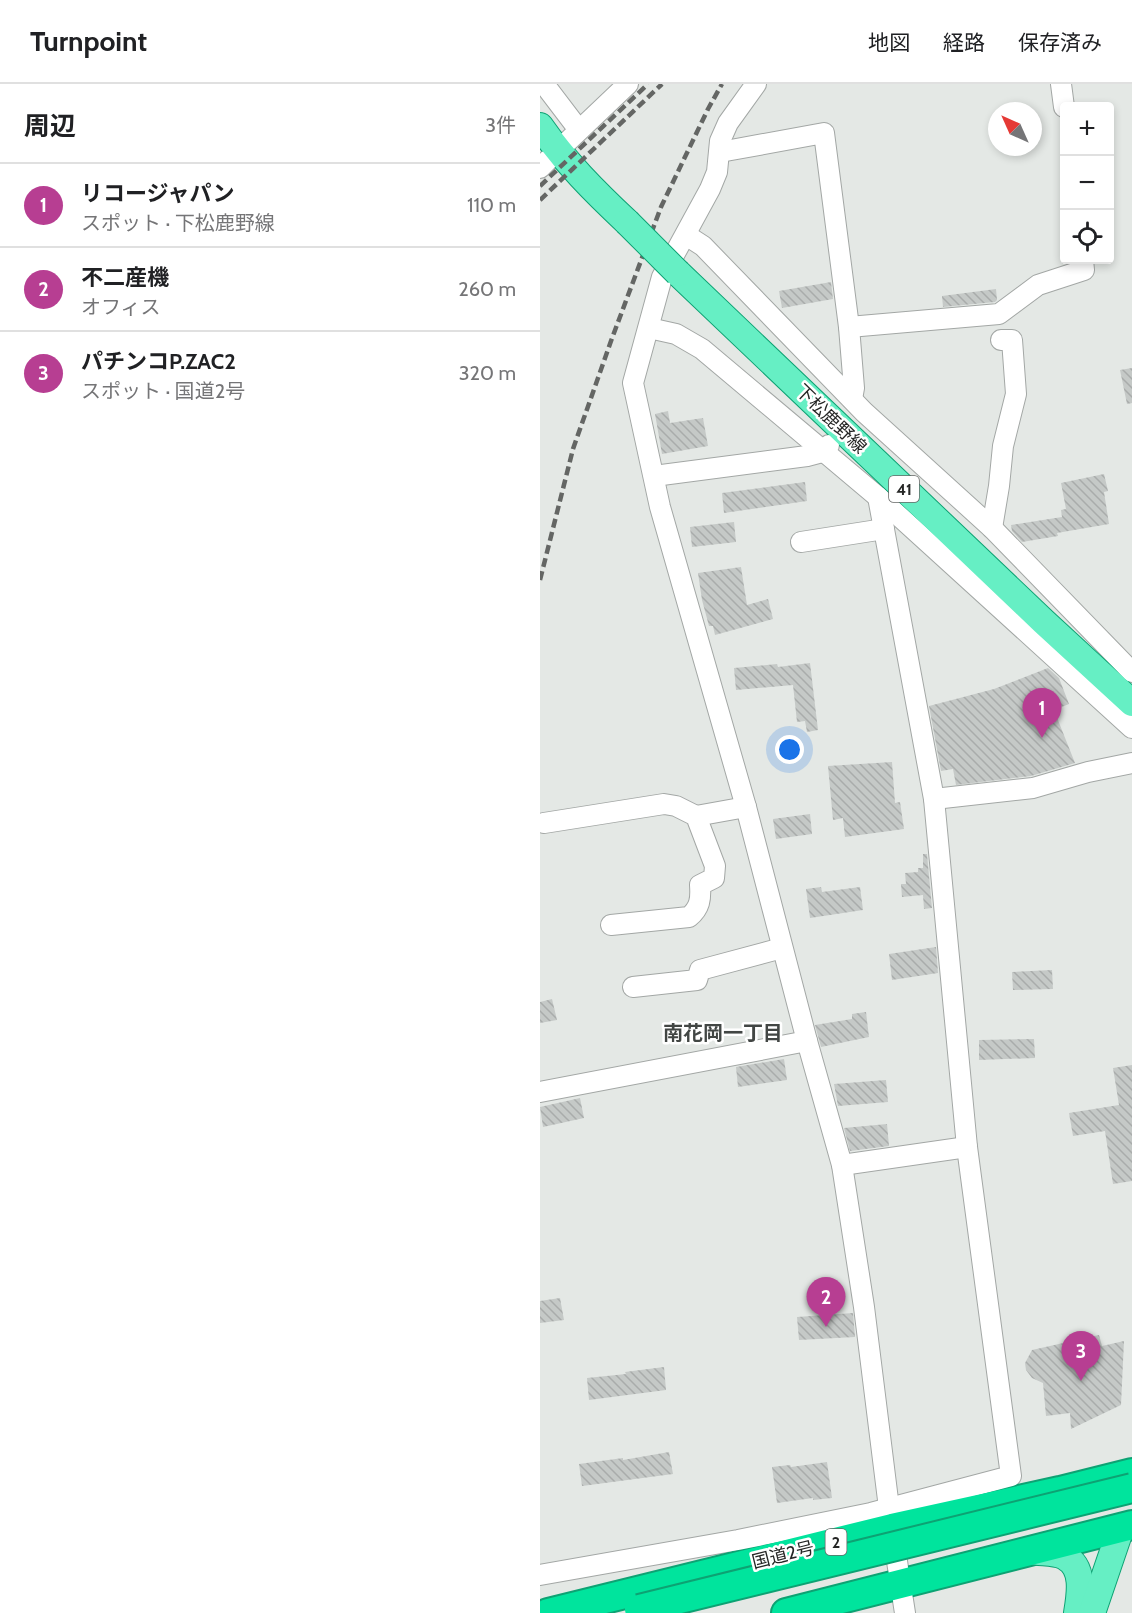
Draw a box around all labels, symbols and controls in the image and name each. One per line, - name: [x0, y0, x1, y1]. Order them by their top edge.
- text: Turnpoint: [30, 24, 147, 58]
- text: 地図: [868, 30, 910, 55]
- text: 経路: [943, 30, 985, 55]
- text: 保存済み: [1018, 30, 1102, 55]
- north arrow: [988, 102, 1042, 156]
- map controls: [1060, 102, 1114, 264]
- button: +: [1060, 102, 1114, 156]
- text: 周辺: [24, 110, 76, 142]
- text: 3件: [485, 113, 516, 137]
- button: −: [1060, 156, 1114, 210]
- text: リコージャパン: [81, 180, 235, 207]
- text: 1: [40, 193, 47, 217]
- text: 110 m: [467, 193, 516, 217]
- button: locate: [1060, 210, 1114, 264]
- text: スポット · 下松鹿野線: [81, 211, 275, 235]
- text: 不二産機: [81, 264, 169, 291]
- text: 2: [38, 277, 49, 301]
- text: 260 m: [458, 277, 516, 301]
- text: オフィス: [81, 295, 161, 319]
- text: パチンコP.ZAC2: [81, 348, 236, 375]
- text: 3: [38, 361, 49, 385]
- text: 320 m: [459, 361, 516, 385]
- text: スポット · 国道2号: [81, 379, 245, 403]
- street label: 下松鹿野線: [791, 380, 871, 458]
- road number: 41: [889, 476, 919, 502]
- pin: 1: [1022, 688, 1062, 738]
- your location: [775, 735, 804, 764]
- district label: 南花岡一丁目: [663, 1021, 783, 1045]
- pin: 2: [806, 1278, 846, 1327]
- pin: 3: [1062, 1332, 1100, 1381]
- road number: 2: [826, 1529, 846, 1555]
- street label: 国道2号: [750, 1537, 816, 1573]

